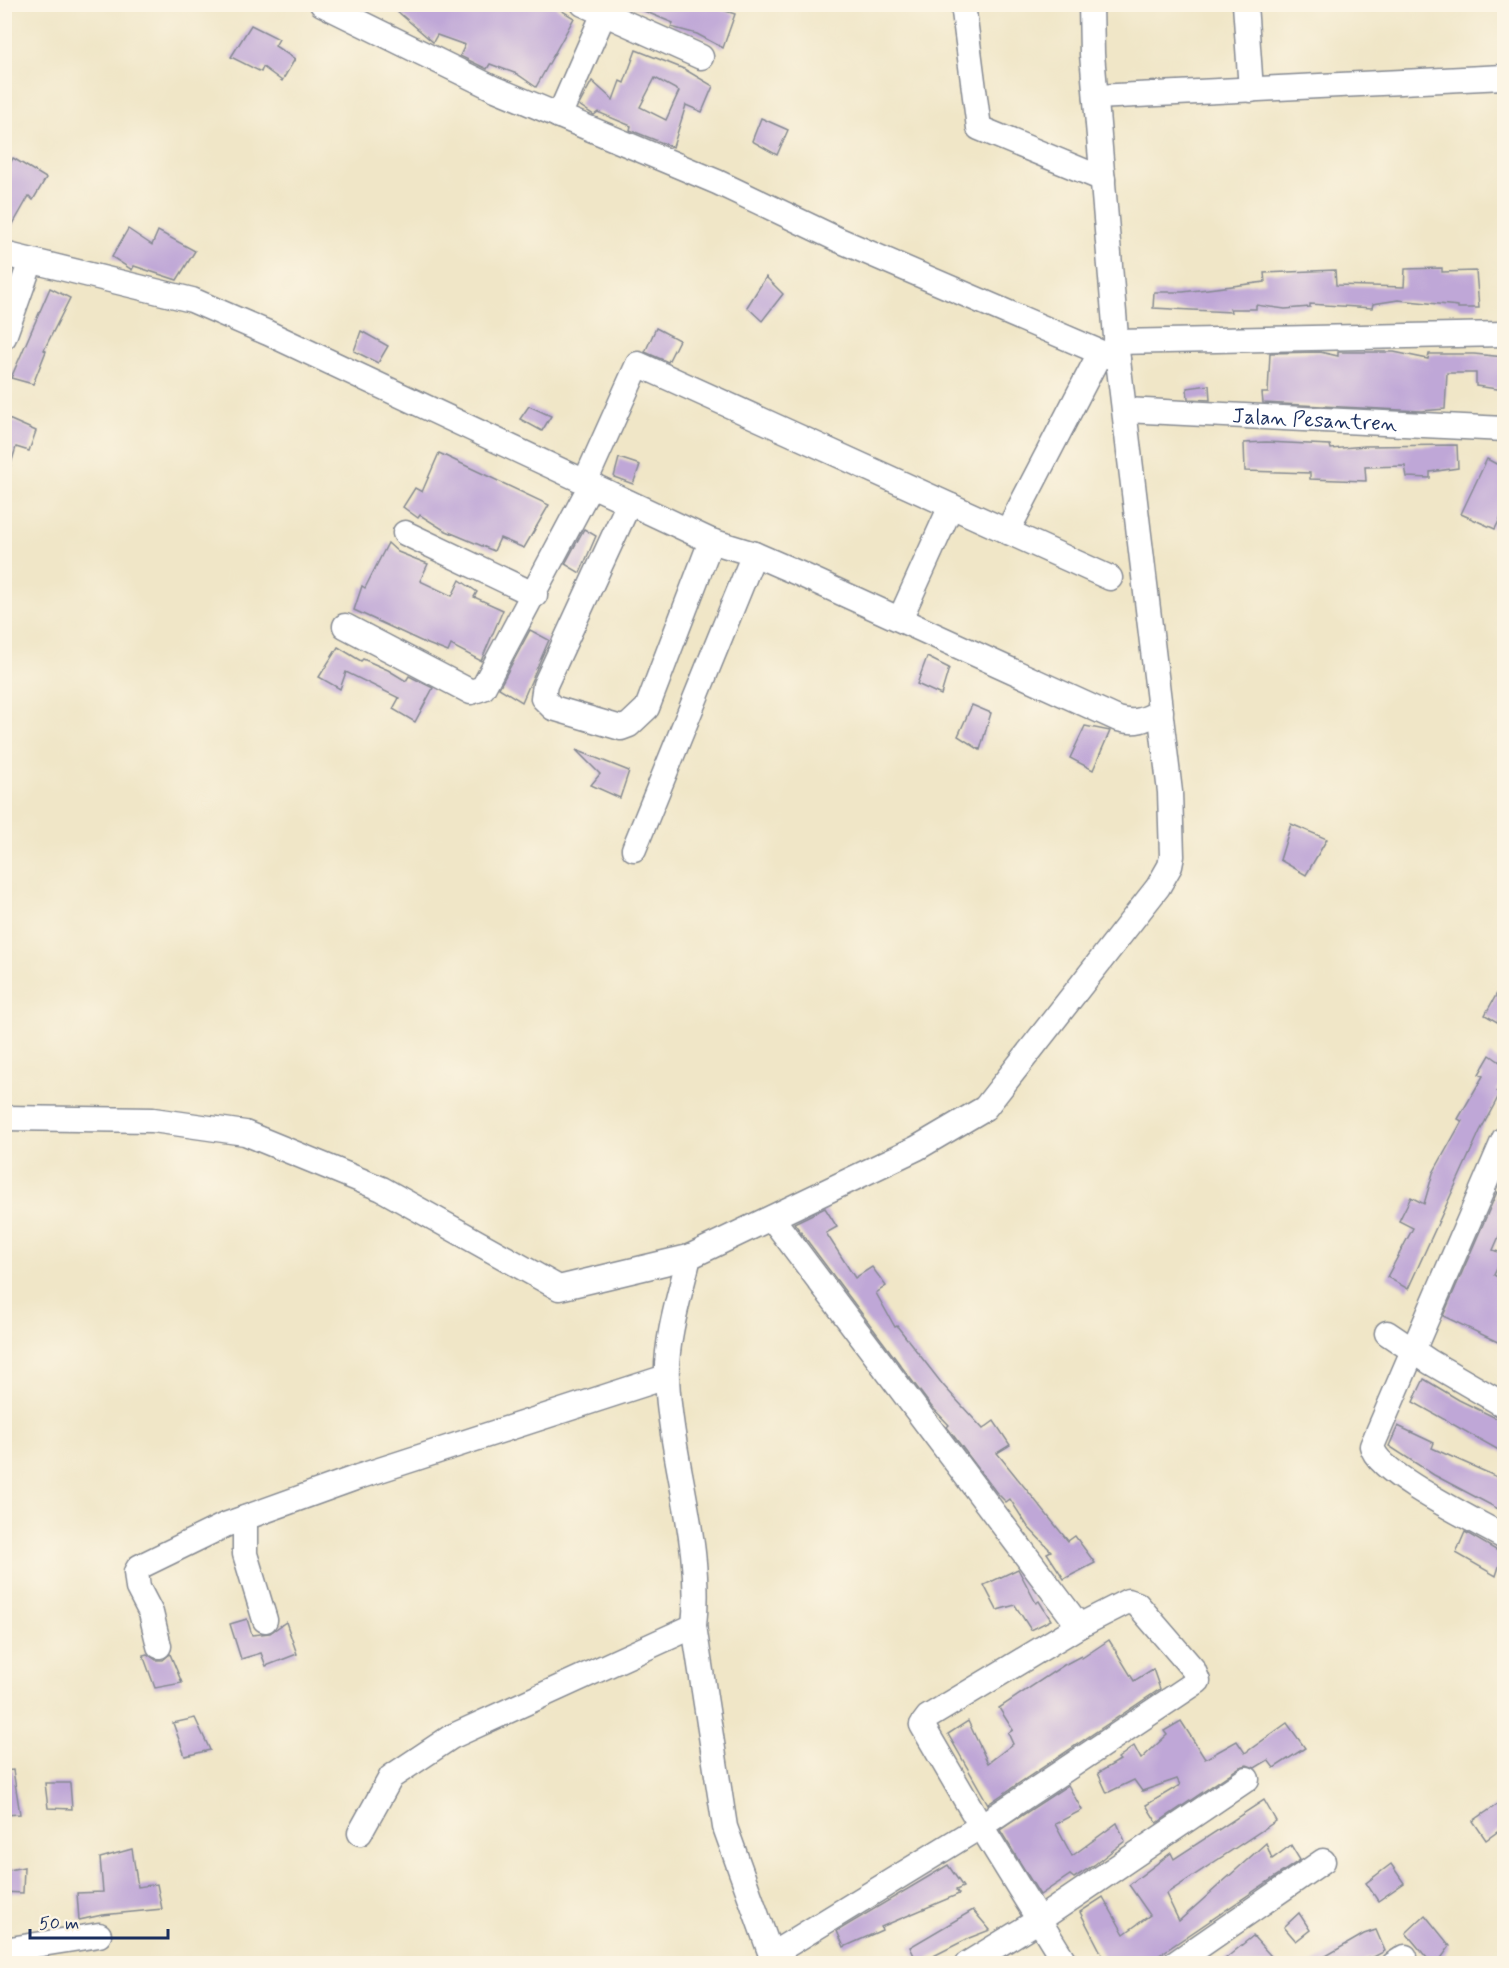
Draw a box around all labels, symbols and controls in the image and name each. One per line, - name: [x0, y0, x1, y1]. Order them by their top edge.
- street label: Jalan Pesantren: [1232, 402, 1398, 439]
- scale bar: [30, 1902, 168, 1940]
- text: 50 m: [39, 1912, 79, 1936]

